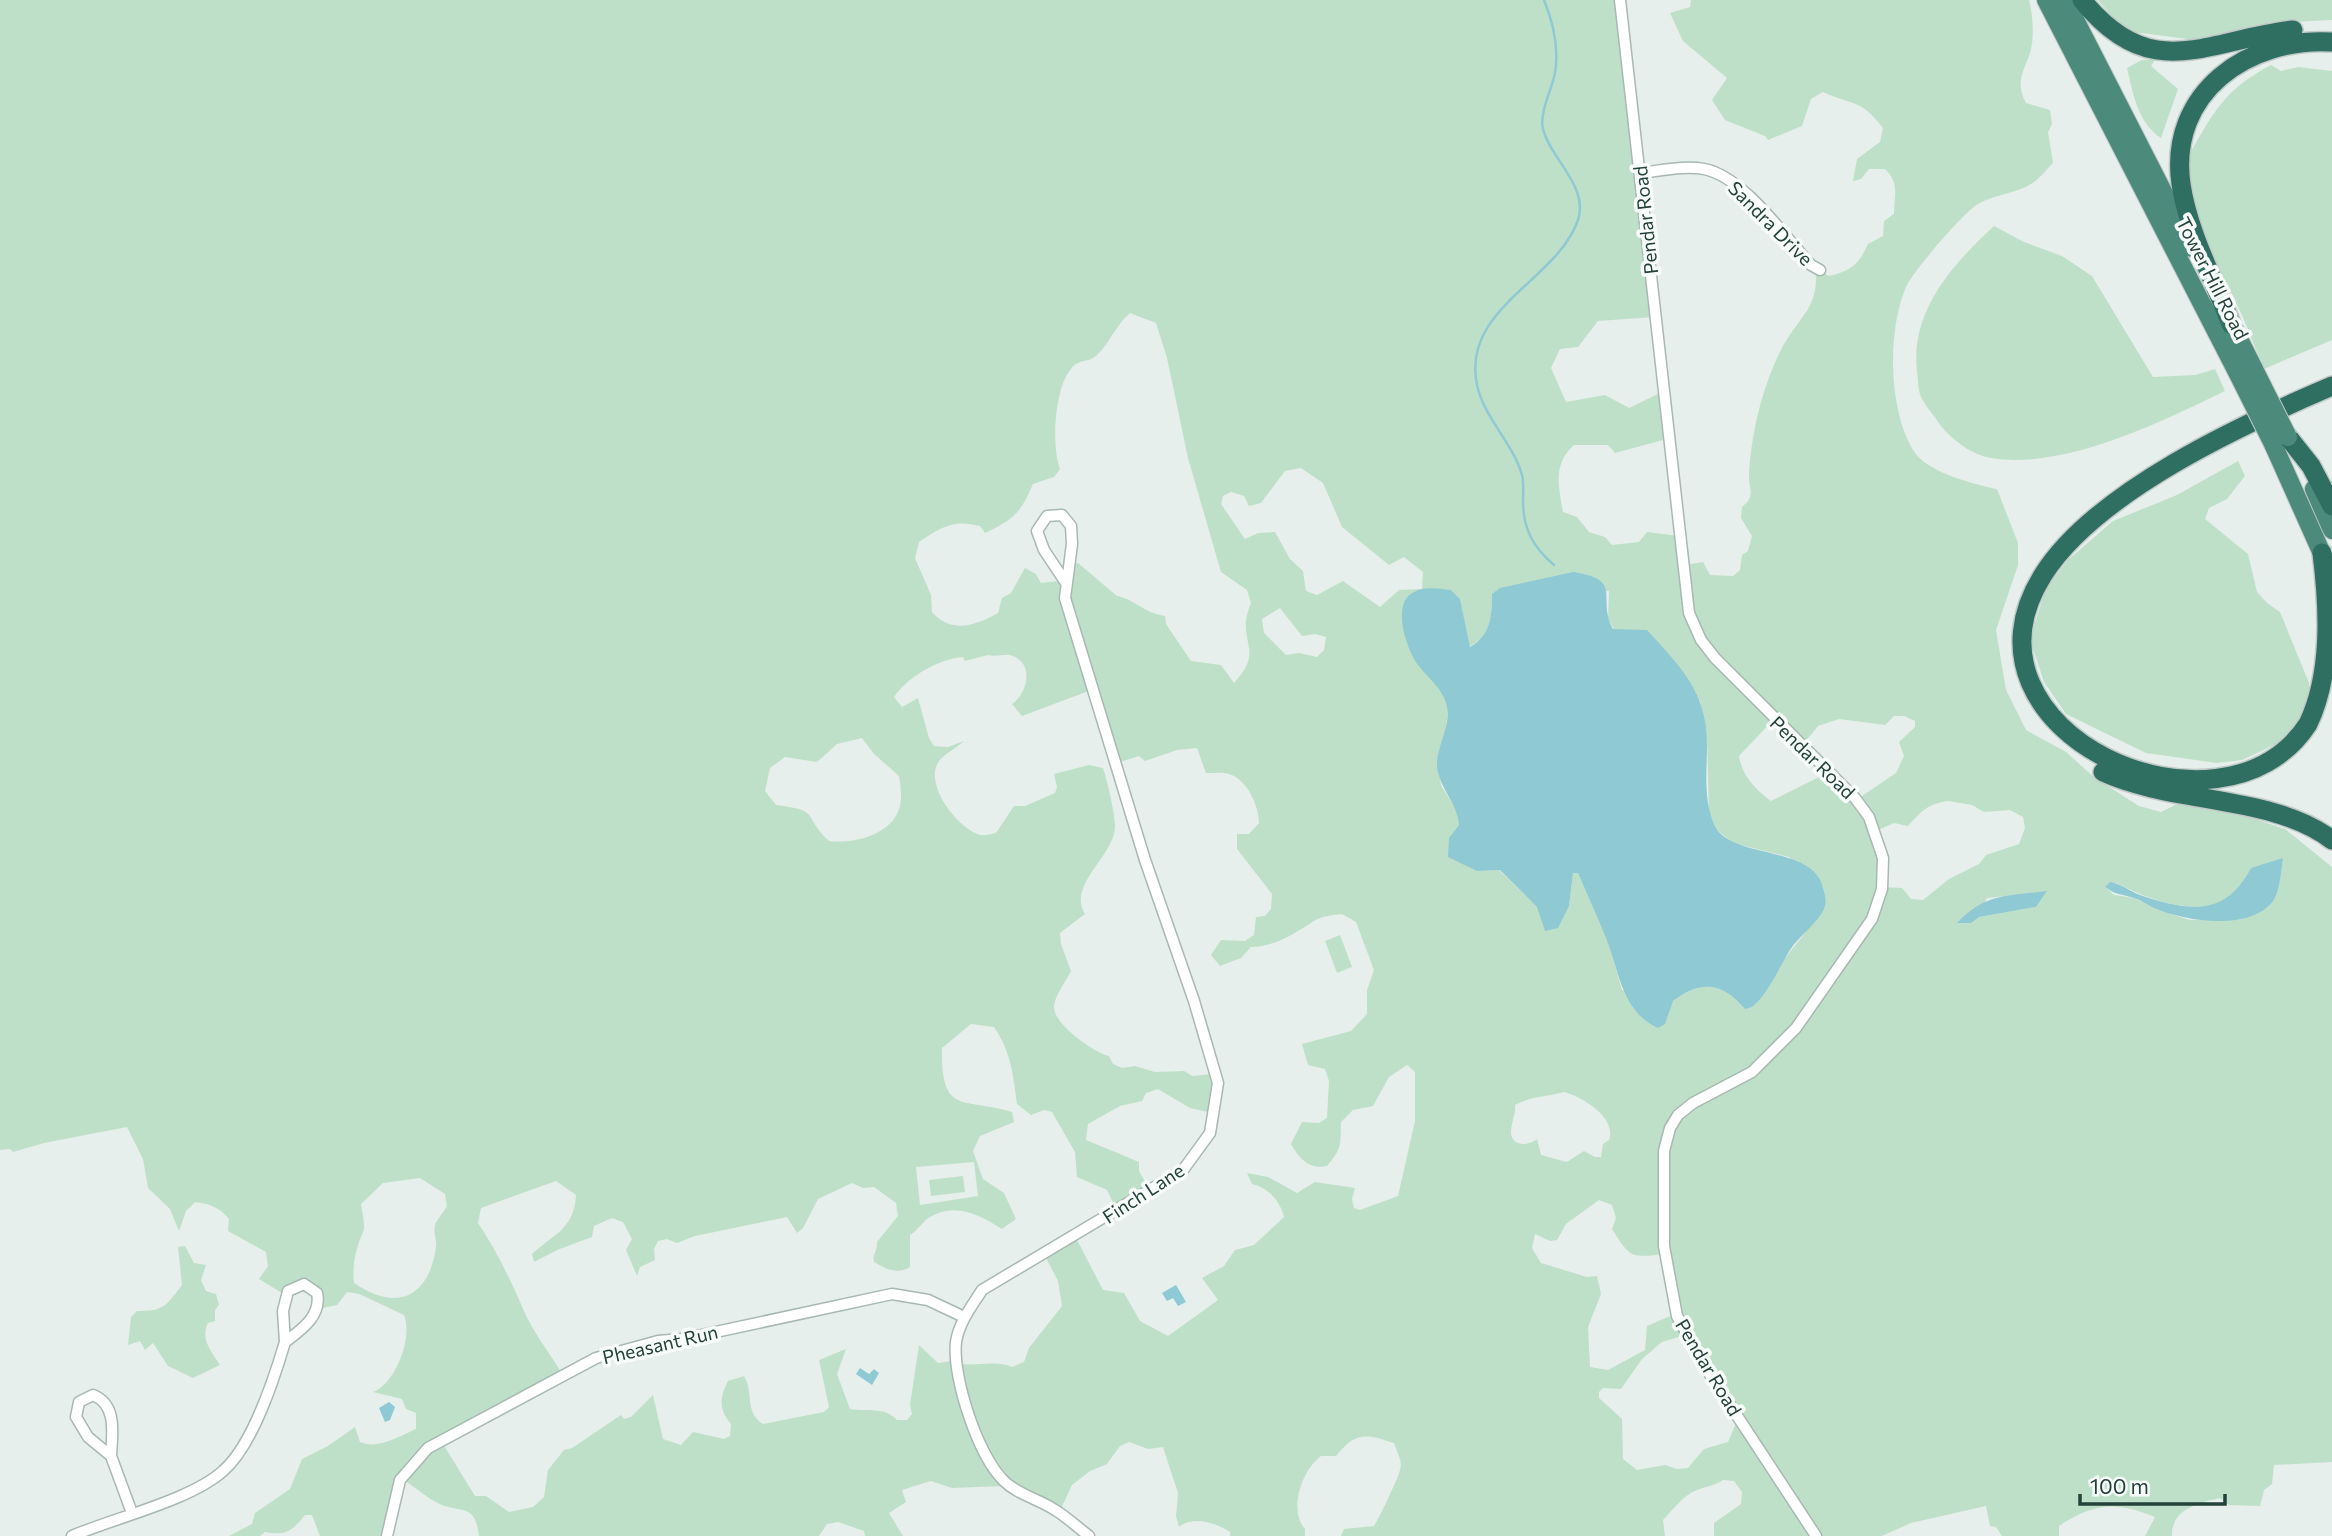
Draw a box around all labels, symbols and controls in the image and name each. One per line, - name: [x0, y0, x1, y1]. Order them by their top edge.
- street label: Pendar Road: [1628, 165, 1662, 275]
- street label: Sandra Drive: [1724, 176, 1818, 270]
- street label: Tower Hill Road: [2172, 213, 2254, 343]
- street label: Pendar Road: [1766, 711, 1860, 803]
- street label: Finch Lane: [1098, 1158, 1188, 1228]
- street label: Pendar Road: [1671, 1314, 1747, 1420]
- street label: Pheasant Run: [600, 1320, 720, 1368]
- scale bar: [2080, 1462, 2225, 1506]
- text: 100 m: [2090, 1473, 2149, 1498]

